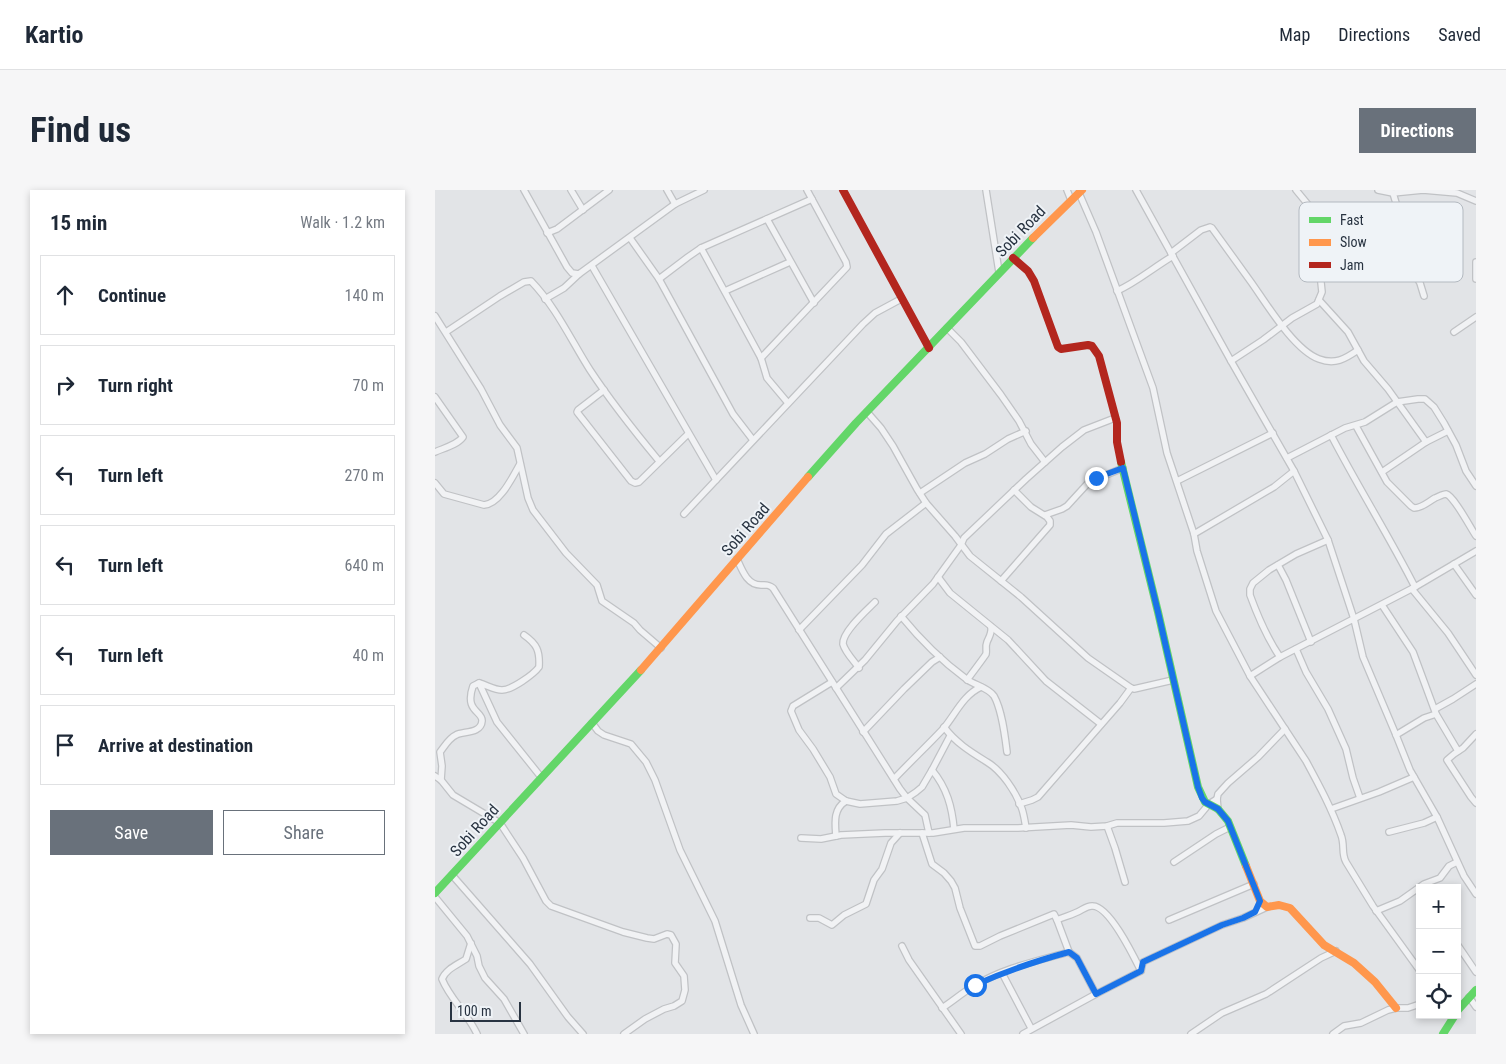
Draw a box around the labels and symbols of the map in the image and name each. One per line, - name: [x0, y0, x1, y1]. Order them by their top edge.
- street label: Sobi Road: [991, 202, 1049, 261]
- legend: [1299, 202, 1463, 282]
- text: Fast: [1340, 212, 1364, 228]
- text: Slow: [1340, 234, 1367, 250]
- text: Jam: [1340, 257, 1364, 273]
- route end: [1085, 467, 1108, 490]
- street label: Sobi Road: [717, 499, 773, 560]
- street label: Sobi Road: [446, 800, 503, 860]
- route start: [964, 974, 987, 997]
- scale bar: [450, 999, 521, 1022]

